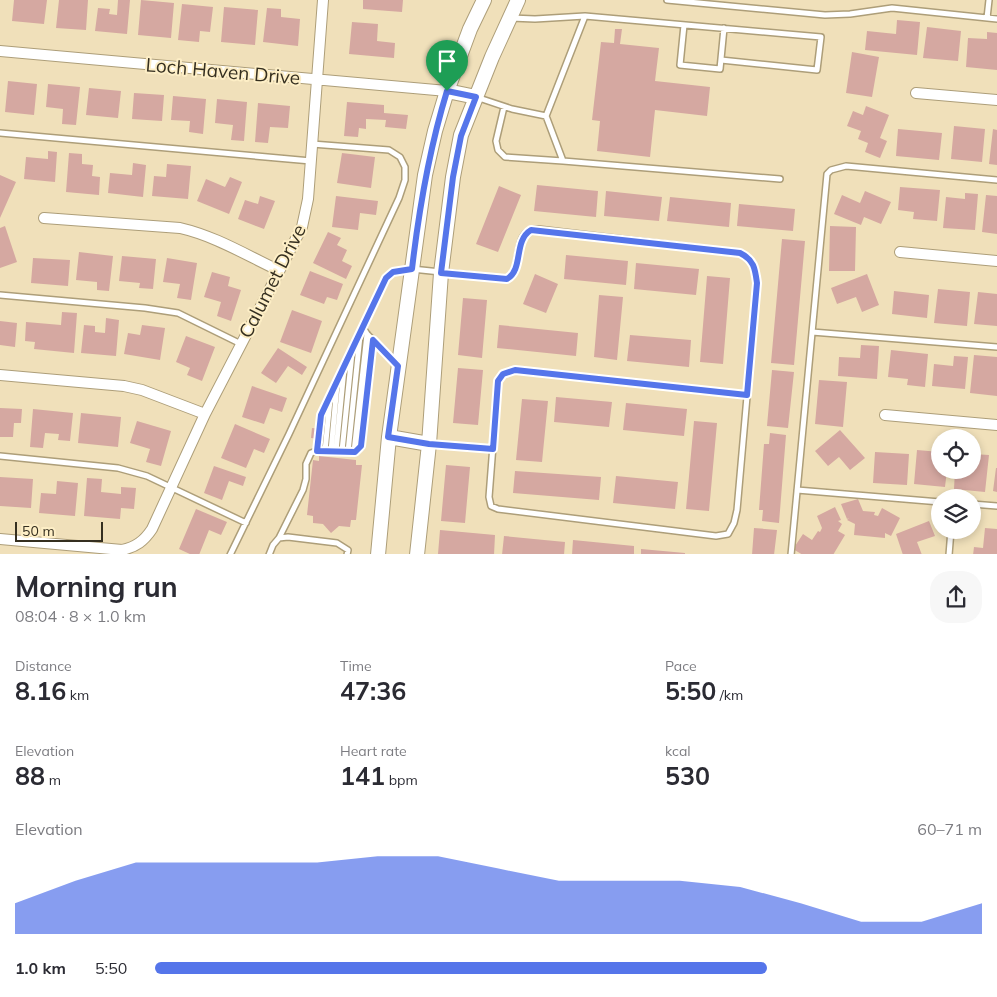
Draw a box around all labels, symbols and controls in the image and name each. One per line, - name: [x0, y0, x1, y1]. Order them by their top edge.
- pin: [426, 40, 468, 91]
- icon: arrive: [433, 47, 461, 75]
- street label: Loch Haven Drive: [145, 52, 301, 90]
- street label: Calumet Drive: [233, 220, 311, 342]
- map controls: [931, 429, 981, 539]
- button: locate: [931, 429, 981, 479]
- button: layers: [931, 489, 981, 539]
- scale bar: [15, 520, 102, 543]
- text: 50 m: [22, 522, 55, 540]
- text: Morning run: [15, 569, 178, 604]
- button: share: [930, 571, 982, 623]
- text: 08:04 · 8 × 1.0 km: [15, 606, 146, 626]
- text: Distance: [15, 657, 72, 675]
- text: Time: [340, 657, 372, 675]
- text: Pace: [665, 657, 697, 675]
- text: 8.16: [15, 675, 66, 706]
- text: 47:36: [340, 675, 406, 706]
- text: 5:50: [665, 675, 716, 706]
- text: km: [66, 686, 89, 704]
- text: /km: [716, 686, 743, 704]
- text: Elevation: [15, 742, 74, 760]
- text: Heart rate: [340, 742, 407, 760]
- text: kcal: [665, 742, 691, 760]
- text: 88: [15, 760, 45, 791]
- text: 141: [340, 760, 385, 791]
- text: 530: [665, 760, 710, 791]
- text: m: [45, 771, 61, 789]
- text: bpm: [385, 771, 418, 789]
- text: Elevation: [15, 819, 83, 839]
- text: 60–71 m: [917, 819, 982, 839]
- text: 1.0 km: [15, 958, 66, 978]
- text: 5:50: [95, 958, 127, 978]

